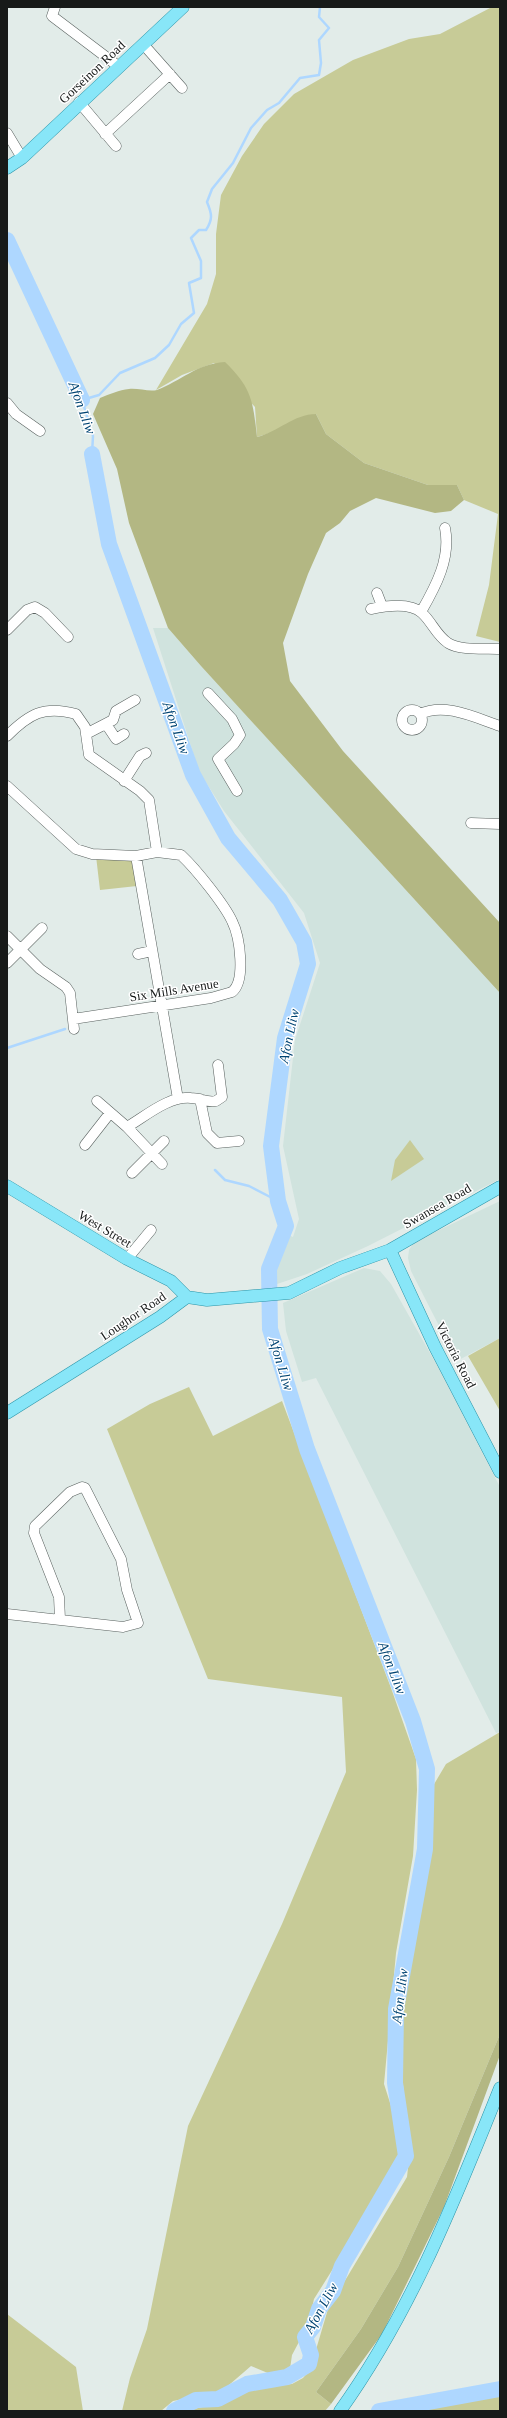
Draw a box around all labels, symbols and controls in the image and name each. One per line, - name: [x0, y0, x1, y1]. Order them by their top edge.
- street label: Gorseinon Road: [56, 37, 129, 106]
- water label: Afon Lliw: [65, 379, 99, 437]
- water label: Afon Lliw: [159, 699, 193, 757]
- street label: Six Mills Avenue: [128, 976, 220, 1004]
- water label: Afon Lliw: [276, 1007, 302, 1065]
- street label: Swansea Road: [400, 1180, 474, 1232]
- street label: West Street: [76, 1207, 135, 1251]
- street label: Loughor Road: [98, 1288, 169, 1343]
- street label: Victoria Road: [433, 1319, 479, 1391]
- water label: Afon Lliw: [266, 1335, 296, 1393]
- water label: Afon Lliw: [375, 1639, 409, 1697]
- water label: Afon Lliw: [389, 1967, 411, 2025]
- water label: Afon Lliw: [301, 2280, 341, 2337]

